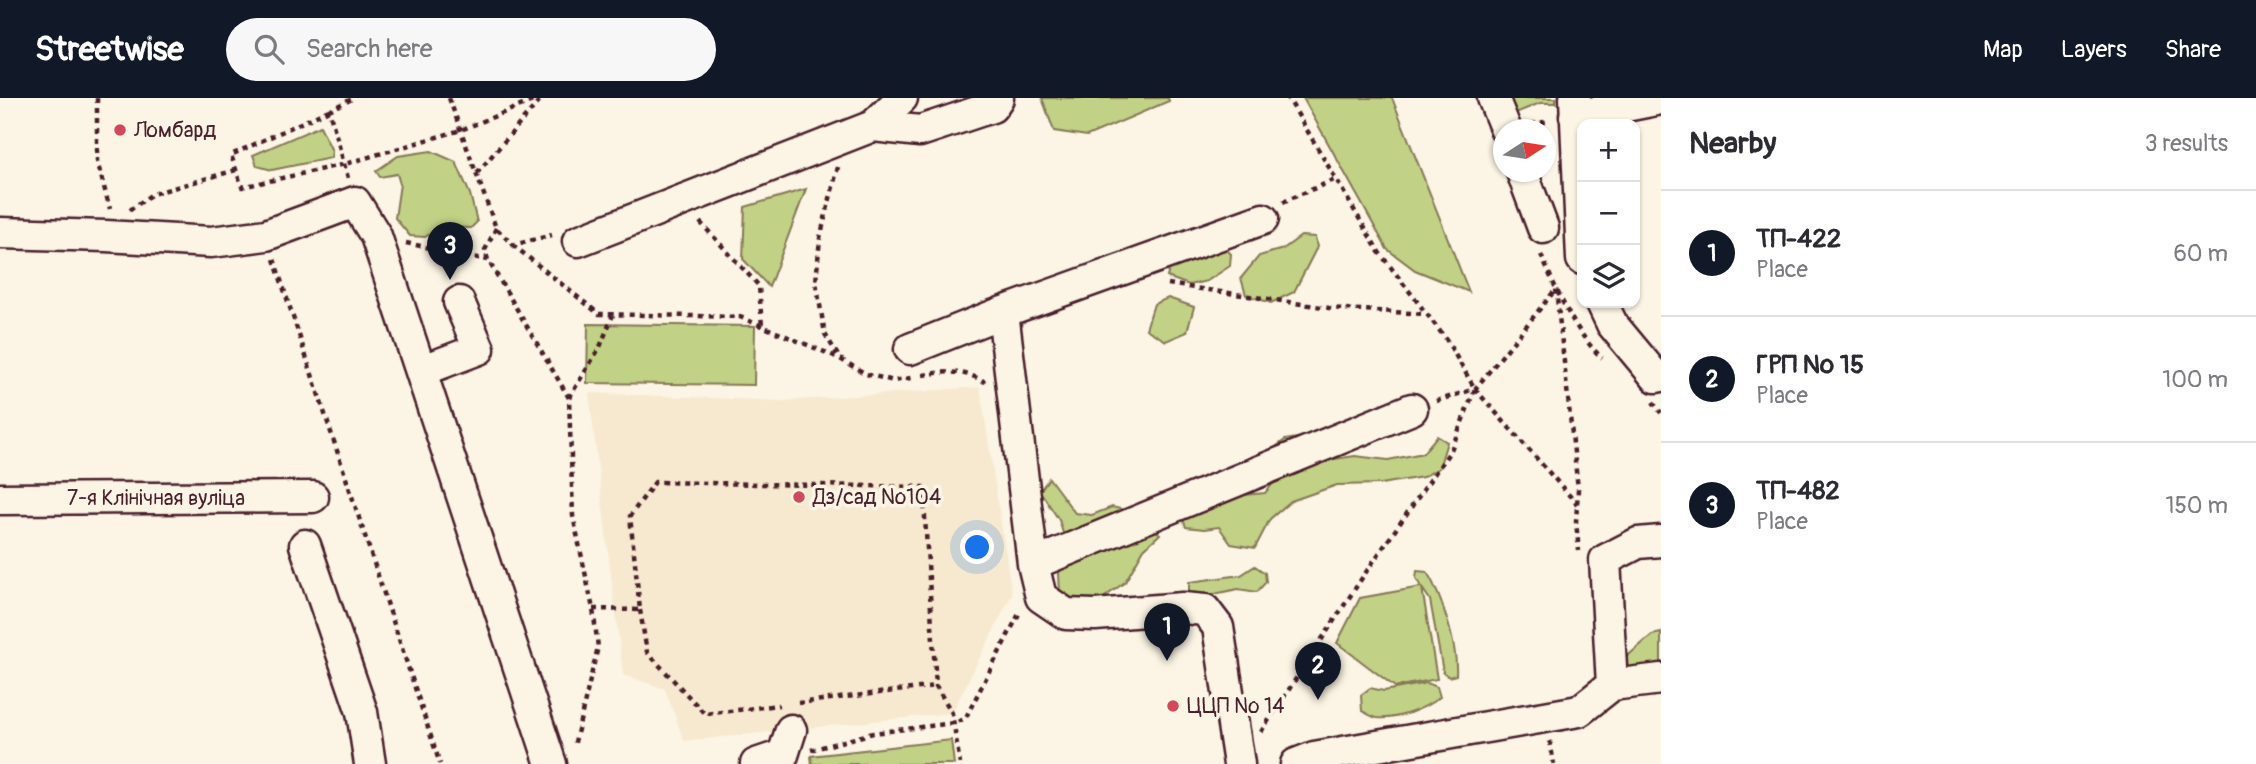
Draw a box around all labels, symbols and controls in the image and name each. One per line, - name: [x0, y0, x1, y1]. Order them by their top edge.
- search box: [226, 18, 716, 81]
- text: Streetwise: [35, 29, 184, 70]
- icon: search: [250, 30, 288, 68]
- text: Search here: [306, 33, 433, 65]
- text: Map: [1983, 35, 2023, 64]
- text: Layers: [2061, 35, 2127, 64]
- text: Share: [2165, 35, 2221, 64]
- place label: Ломбард: [133, 117, 216, 144]
- north arrow: [1493, 119, 1556, 182]
- map controls: [1577, 119, 1640, 308]
- button: +: [1577, 119, 1640, 182]
- marker: Ломбард: [112, 122, 128, 138]
- text: Nearby: [1689, 125, 1776, 162]
- text: 3 results: [2145, 129, 2228, 158]
- button: −: [1577, 182, 1640, 245]
- pin: 3: [427, 222, 473, 280]
- text: ТП-422: [1756, 223, 1841, 255]
- text: 1: [1708, 239, 1717, 268]
- text: 60 m: [2173, 239, 2228, 268]
- button: layers: [1577, 245, 1640, 308]
- text: Place: [1756, 255, 1808, 284]
- text: ГРП № 15: [1756, 349, 1864, 381]
- text: 2: [1706, 365, 1718, 394]
- text: 100 m: [2162, 365, 2228, 394]
- text: Place: [1756, 381, 1808, 410]
- text: ТП-482: [1756, 475, 1840, 507]
- place label: Дз/сад №104: [812, 484, 941, 511]
- street label: 7-я Клінічная вуліца: [67, 485, 245, 512]
- marker: Дз/сад №104: [791, 489, 807, 505]
- text: 3: [1706, 491, 1718, 520]
- text: 150 m: [2165, 491, 2228, 520]
- text: Place: [1756, 507, 1808, 536]
- your location: [960, 530, 994, 564]
- pin: 1: [1144, 603, 1190, 661]
- pin: 2: [1295, 642, 1341, 700]
- place label: ЦЦП № 14: [1187, 693, 1284, 720]
- marker: ЦЦП № 14: [1165, 698, 1181, 714]

